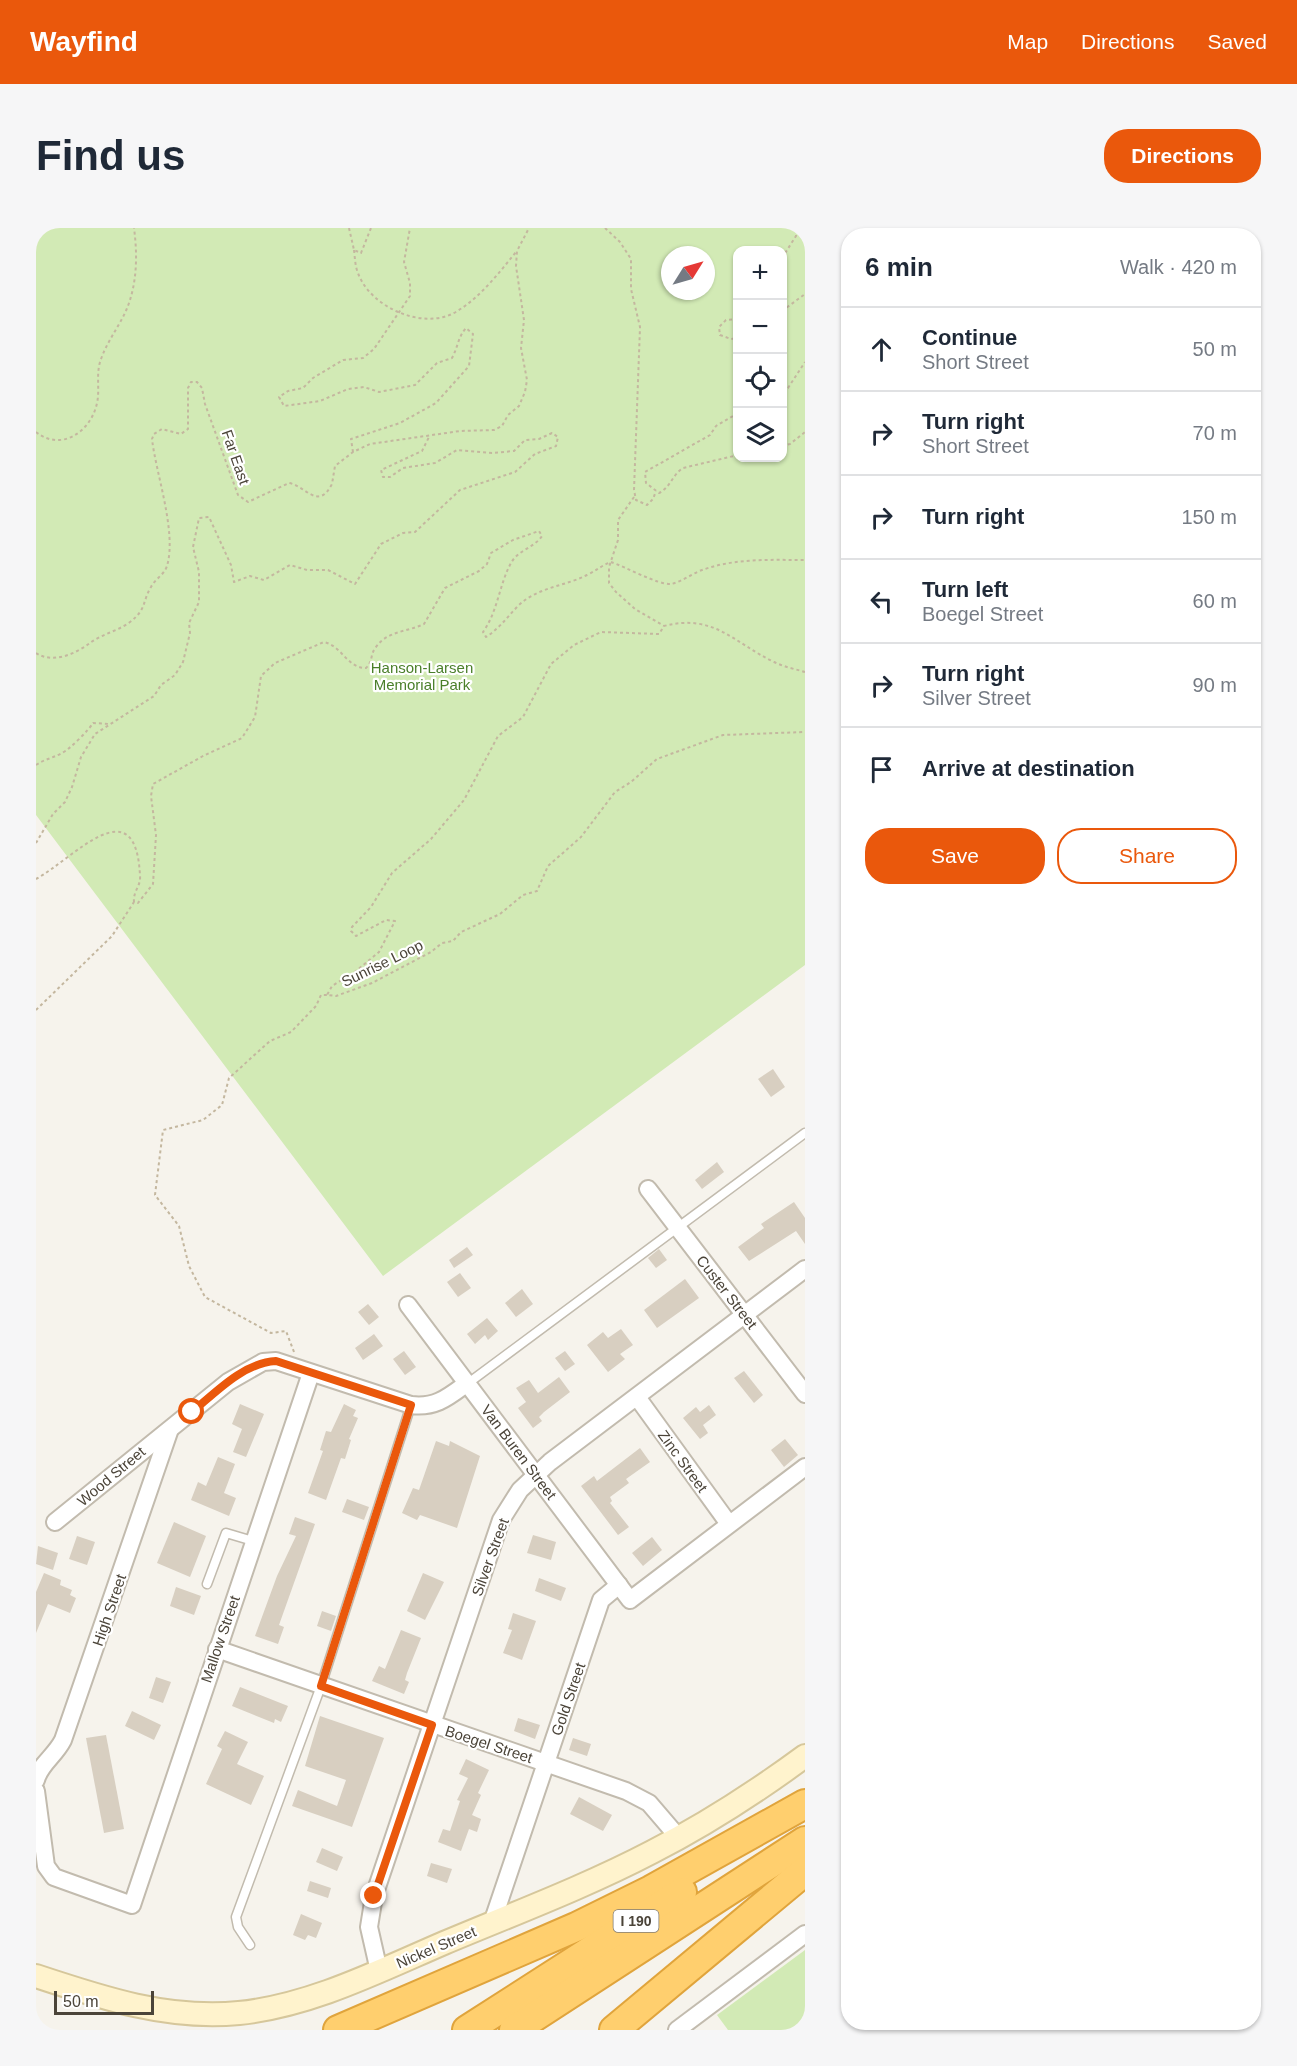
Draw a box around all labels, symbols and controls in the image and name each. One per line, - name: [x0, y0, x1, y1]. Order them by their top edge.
- text: Wayfind: [30, 26, 138, 57]
- text: Map: [1007, 30, 1048, 53]
- text: Directions: [1081, 30, 1174, 53]
- text: Saved: [1207, 30, 1267, 53]
- button: Directions: [1104, 129, 1261, 183]
- text: Find us: [36, 132, 185, 179]
- north arrow: [661, 246, 715, 300]
- map controls: [733, 246, 787, 462]
- button: +: [733, 246, 787, 300]
- text: 6 min: [865, 252, 933, 282]
- text: Walk · 420 m: [1120, 256, 1237, 278]
- button: −: [733, 300, 787, 354]
- text: Continue: [922, 325, 1017, 350]
- icon: ahead: [865, 333, 898, 366]
- text: 50 m: [1193, 338, 1237, 360]
- text: Short Street: [922, 351, 1029, 373]
- button: locate: [733, 354, 787, 408]
- button: layers: [733, 408, 787, 462]
- text: Turn right: [922, 409, 1024, 434]
- icon: right: [865, 417, 898, 450]
- text: 70 m: [1193, 422, 1237, 444]
- street label: Far East: [219, 427, 254, 487]
- text: Short Street: [922, 435, 1029, 457]
- icon: right: [865, 501, 898, 534]
- text: Turn right: [922, 504, 1024, 529]
- text: 150 m: [1181, 506, 1237, 528]
- text: Turn left: [922, 577, 1008, 602]
- icon: left: [865, 585, 898, 618]
- text: 60 m: [1193, 590, 1237, 612]
- text: Boegel Street: [922, 603, 1043, 625]
- park label: Hanson-Larsen Memorial Park: [371, 659, 473, 693]
- text: Turn right: [922, 661, 1024, 686]
- icon: right: [865, 669, 898, 702]
- text: 90 m: [1193, 674, 1237, 696]
- text: Silver Street: [922, 687, 1031, 709]
- icon: arrive: [865, 753, 898, 786]
- text: Arrive at destination: [922, 756, 1135, 781]
- button: Save: [865, 828, 1045, 884]
- button: Share: [1057, 828, 1237, 884]
- street label: Sunrise Loop: [339, 936, 425, 990]
- street label: Custer Street: [693, 1252, 761, 1333]
- route start: [178, 1398, 204, 1424]
- street label: Van Buren Street: [478, 1401, 561, 1503]
- street label: Zinc Street: [655, 1427, 712, 1496]
- street label: Wood Street: [74, 1442, 149, 1509]
- street label: Silver Street: [468, 1515, 512, 1598]
- street label: High Street: [89, 1571, 130, 1648]
- street label: Mallow Street: [197, 1592, 243, 1685]
- street label: Gold Street: [548, 1660, 589, 1738]
- street label: Boegel Street: [443, 1722, 536, 1766]
- route end: [360, 1882, 386, 1908]
- road number: I 190: [614, 1910, 658, 1932]
- street label: Nickel Street: [394, 1922, 479, 1971]
- scale bar: [54, 1988, 154, 2016]
- text: 50 m: [63, 1993, 99, 2010]

